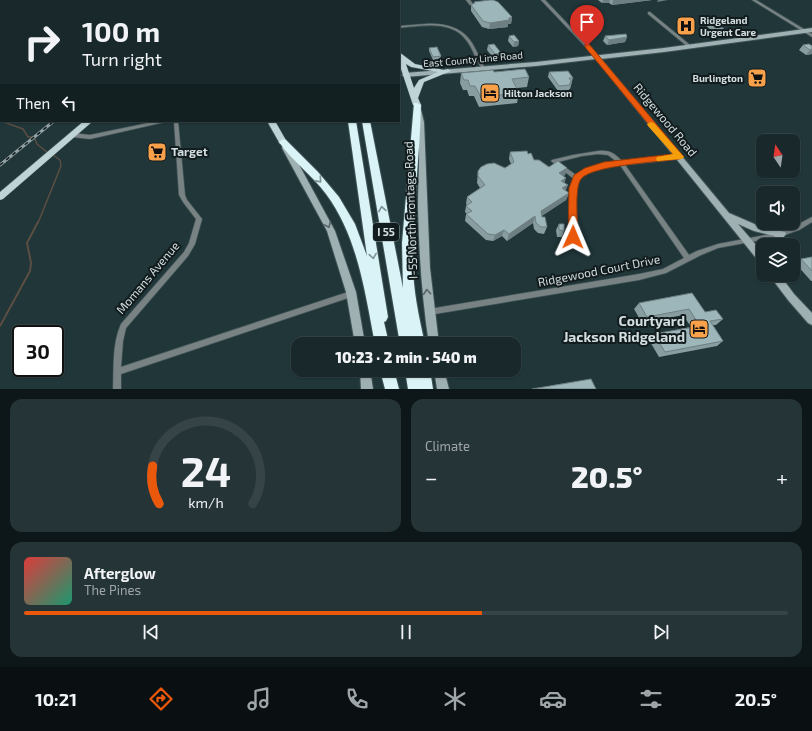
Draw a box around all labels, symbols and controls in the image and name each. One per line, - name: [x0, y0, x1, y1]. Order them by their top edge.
- pin: [570, 5, 604, 46]
- icon: arrive: [576, 11, 598, 33]
- text: 100 m: [82, 14, 160, 48]
- place label: Ridgeland Urgent Care: [700, 14, 757, 38]
- hospital icon: Ridgeland Urgent Care: [675, 15, 697, 37]
- icon: right: [16, 16, 68, 68]
- text: Turn right: [82, 48, 162, 70]
- street label: East County Line Road: [423, 49, 523, 69]
- supermarket icon: Burlington: [746, 67, 768, 89]
- place label: Burlington: [693, 72, 743, 84]
- street label: Ridgewood Road: [631, 80, 700, 159]
- hotel icon: Hilton Jackson: [479, 82, 501, 104]
- place label: Hilton Jackson: [504, 87, 572, 99]
- icon: left: [58, 92, 80, 114]
- text: Then: [16, 94, 50, 112]
- north arrow: [756, 134, 800, 178]
- map controls: [756, 134, 800, 282]
- supermarket icon: Target: [146, 141, 168, 163]
- street label: I-55 North Frontage Road: [401, 141, 419, 279]
- place label: Target: [171, 144, 208, 158]
- one-way arrow: [315, 175, 322, 183]
- button: sound: [756, 186, 800, 230]
- one-way arrow: [379, 206, 387, 212]
- position arrow: [552, 216, 594, 258]
- one-way arrow: [323, 221, 331, 228]
- road number: I 55: [373, 223, 399, 241]
- street label: Momans Avenue: [113, 238, 182, 316]
- button: layers: [756, 238, 800, 282]
- street label: Ridgewood Court Drive: [536, 251, 661, 289]
- one-way arrow: [368, 253, 377, 260]
- one-way arrow: [422, 289, 431, 295]
- place label: Courtyard Jackson Ridgeland: [563, 312, 685, 345]
- hotel icon: Courtyard Jackson Ridgeland: [688, 318, 710, 340]
- speed limit sign: 30: [12, 325, 64, 377]
- text: 10:23 · 2 min · 540 m: [335, 348, 477, 366]
- text: Climate: [425, 438, 470, 454]
- text: 24: [180, 444, 231, 494]
- text: 20.5°: [571, 458, 643, 494]
- text: −: [425, 464, 438, 490]
- text: +: [776, 464, 788, 490]
- text: km/h: [188, 493, 223, 510]
- text: Afterglow: [84, 564, 156, 582]
- text: The Pines: [84, 582, 141, 598]
- icon: previous: [140, 621, 162, 643]
- icon: pause: [395, 621, 417, 643]
- icon: next: [650, 621, 672, 643]
- icon: directions: [147, 685, 175, 713]
- icon: music: [245, 685, 273, 713]
- icon: phone: [343, 685, 371, 713]
- icon: climate: [441, 685, 469, 713]
- icon: car: [539, 685, 567, 713]
- icon: filters: [637, 685, 665, 713]
- text: 10:21: [35, 688, 77, 710]
- text: 20.5°: [735, 688, 777, 710]

